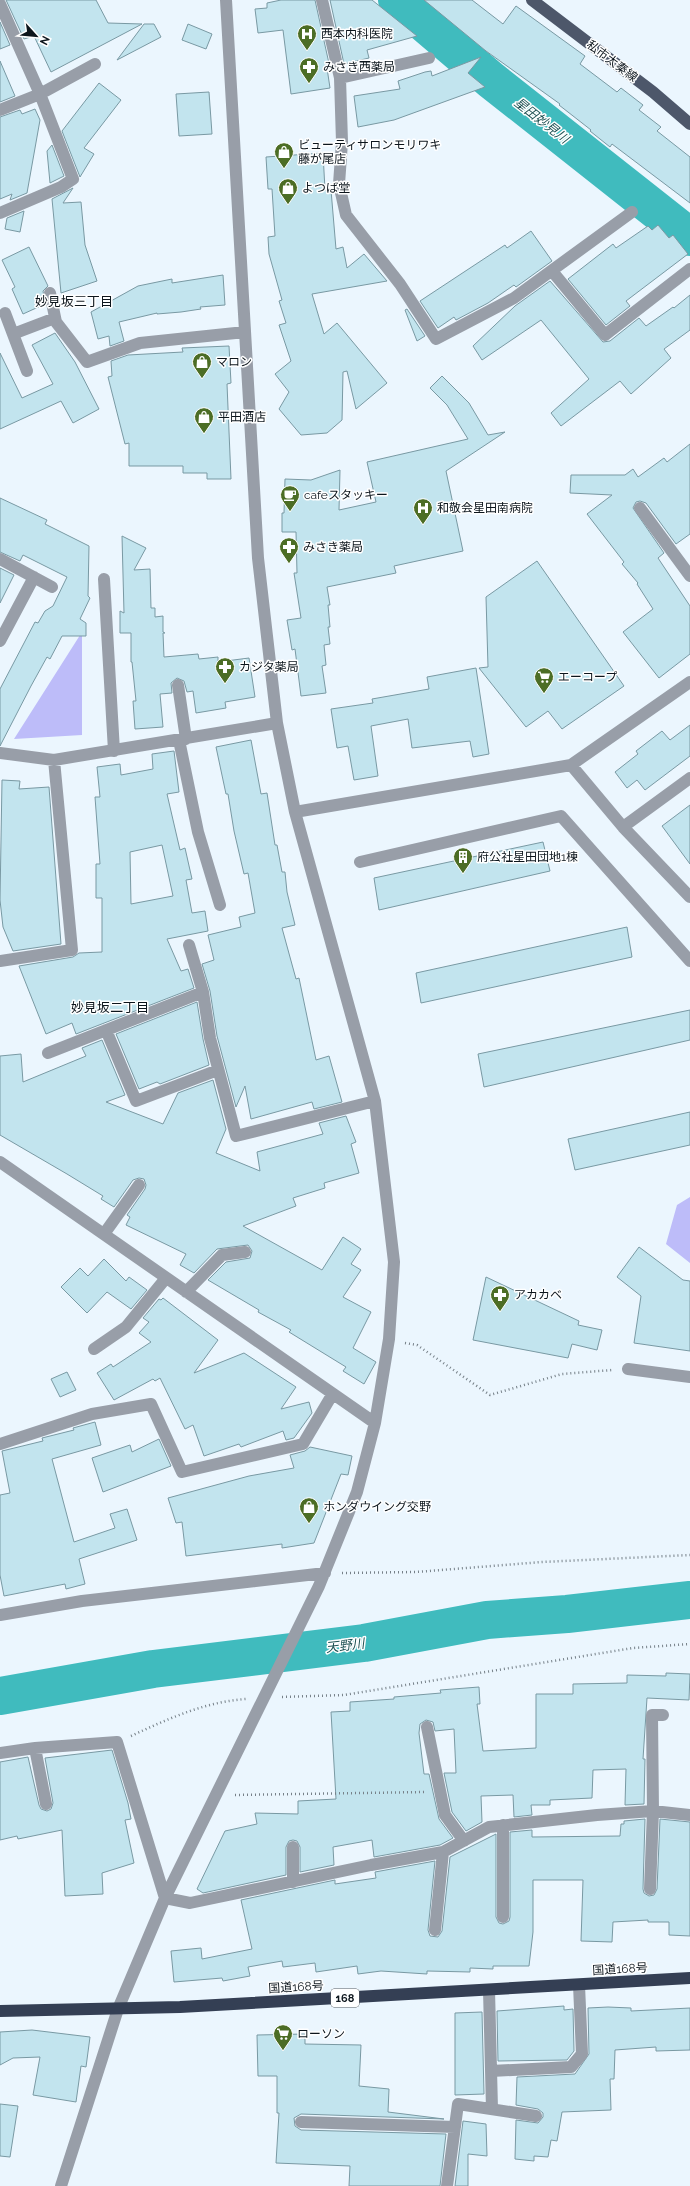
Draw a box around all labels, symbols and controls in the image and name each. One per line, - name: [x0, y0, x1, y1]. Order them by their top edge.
- north arrow: [16, 16, 56, 56]
- hospital icon: 西本内科医院: [296, 23, 318, 51]
- place label: 西本内科医院: [321, 27, 393, 41]
- text: N: [37, 34, 52, 47]
- street label: 私市太秦線: [584, 37, 640, 85]
- pharmacy icon: みさき西薬局: [298, 56, 320, 84]
- place label: みさき西薬局: [323, 60, 395, 74]
- water label: 星田妙見川: [511, 94, 573, 148]
- place label: ビューティサロンモリワキ 藤が尾店: [298, 138, 441, 166]
- shop icon: ビューティサロンモリワキ 藤が尾店: [273, 141, 295, 169]
- shop icon: よつば堂: [277, 177, 299, 205]
- place label: よつば堂: [302, 181, 350, 195]
- district label: 妙見坂三丁目: [35, 294, 113, 309]
- shop icon: マロン: [191, 351, 213, 379]
- place label: マロン: [216, 355, 252, 369]
- shop icon: 平田酒店: [193, 406, 215, 434]
- place label: 平田酒店: [218, 410, 266, 424]
- cafe icon: cafeスタッキー: [279, 484, 301, 512]
- place label: cafeスタッキー: [304, 488, 388, 502]
- hospital icon: 和敬会星田南病院: [412, 497, 434, 525]
- place label: 和敬会星田南病院: [437, 501, 533, 515]
- pharmacy icon: みさき薬局: [278, 536, 300, 564]
- place label: みさき薬局: [303, 540, 363, 554]
- pharmacy icon: カジタ薬局: [214, 656, 236, 684]
- place label: カジタ薬局: [239, 660, 299, 674]
- supermarket icon: エーコープ: [533, 666, 555, 694]
- place label: エーコープ: [558, 670, 617, 684]
- building icon: 府公社星田団地1棟: [452, 846, 474, 874]
- place label: 府公社星田団地1棟: [477, 850, 578, 864]
- district label: 妙見坂二丁目: [71, 1000, 149, 1015]
- pharmacy icon: アカカベ: [489, 1284, 511, 1312]
- place label: アカカベ: [514, 1288, 562, 1302]
- shop icon: ホンダウイング交野: [298, 1496, 320, 1524]
- place label: ホンダウイング交野: [323, 1500, 431, 1514]
- water label: 天野川: [325, 1635, 367, 1655]
- street label: 国道168号: [592, 1961, 648, 1977]
- street label: 国道168号: [268, 1979, 324, 1995]
- road number: 168: [331, 1989, 359, 2007]
- supermarket icon: ローソン: [272, 2023, 294, 2051]
- place label: ローソン: [297, 2027, 345, 2041]

